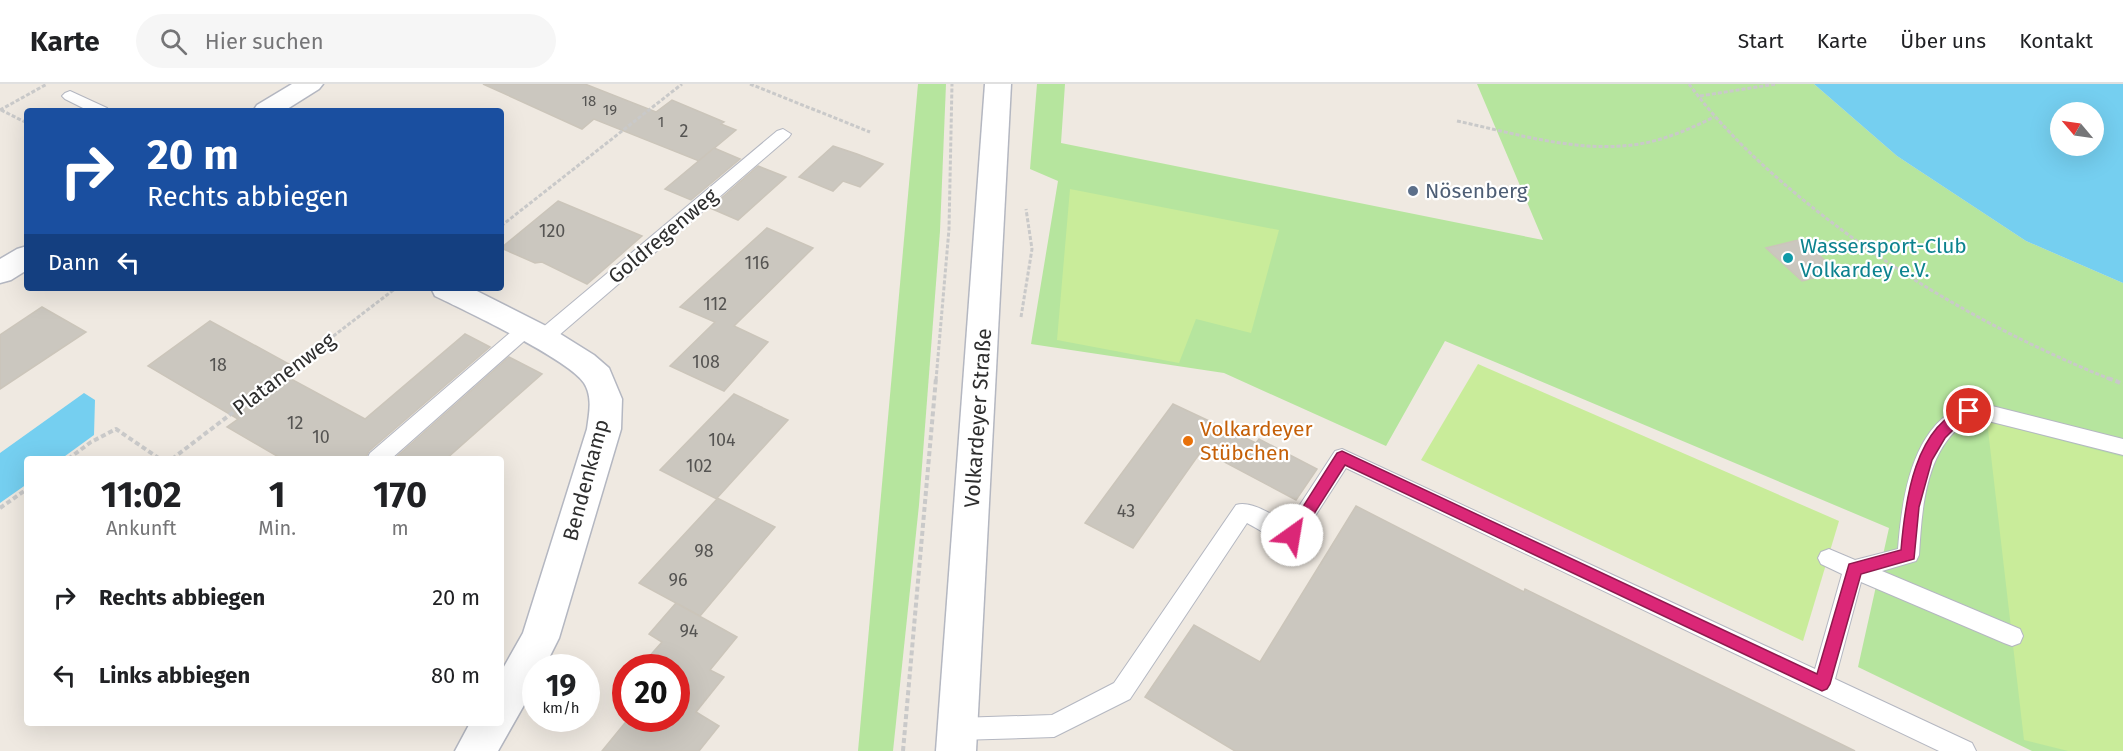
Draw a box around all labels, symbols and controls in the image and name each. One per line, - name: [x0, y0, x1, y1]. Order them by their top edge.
- search box: [136, 14, 556, 68]
- text: Karte: [30, 25, 100, 58]
- icon: search: [157, 25, 190, 58]
- text: Hier suchen: [205, 28, 324, 55]
- text: Start: [1738, 28, 1784, 54]
- text: Karte: [1817, 28, 1867, 54]
- text: Über uns: [1900, 28, 1986, 54]
- text: Kontakt: [2019, 28, 2093, 54]
- house number: 18: [582, 92, 596, 110]
- house number: 19: [603, 101, 617, 119]
- north arrow: [2050, 102, 2104, 156]
- map controls: [2050, 102, 2104, 156]
- house number: 1: [658, 113, 664, 131]
- house number: 2: [680, 120, 689, 142]
- text: 20 m: [147, 130, 239, 180]
- icon: right: [48, 132, 126, 210]
- place label: Nösenberg: [1425, 178, 1528, 204]
- text: Rechts abbiegen: [147, 181, 349, 213]
- street label: Goldregenweg: [603, 183, 723, 289]
- marker: Nösenberg: [1406, 184, 1420, 198]
- house number: 120: [539, 220, 565, 242]
- place label: Wassersport-Club Volkardey e.V.: [1800, 233, 1967, 283]
- icon: left: [112, 246, 145, 279]
- text: Dann: [48, 249, 100, 276]
- marker: Wassersport-Club Volkardey e.V.: [1781, 251, 1795, 265]
- house number: 116: [745, 252, 769, 274]
- house number: 112: [703, 293, 727, 315]
- street label: Platanenweg: [228, 327, 341, 421]
- street label: Volkardeyer Straße: [959, 327, 997, 509]
- house number: 108: [692, 351, 720, 373]
- house number: 18: [209, 354, 227, 376]
- pin: [1943, 385, 1994, 436]
- icon: arrive: [1952, 394, 1985, 427]
- house number: 12: [287, 412, 303, 434]
- street label: Bendenkamp: [557, 416, 615, 544]
- place label: Volkardeyer Stübchen: [1200, 416, 1313, 466]
- house number: 10: [312, 426, 330, 448]
- house number: 104: [708, 429, 736, 451]
- marker: Volkardeyer Stübchen: [1181, 434, 1195, 448]
- house number: 102: [686, 455, 712, 477]
- text: 11:02: [101, 473, 182, 517]
- text: 1: [269, 473, 286, 517]
- text: 170: [373, 473, 427, 517]
- house number: 43: [1117, 500, 1135, 522]
- position arrow: [1260, 503, 1324, 567]
- text: Ankunft: [106, 516, 176, 540]
- text: Min.: [258, 516, 296, 540]
- text: m: [391, 516, 409, 540]
- house number: 98: [694, 540, 714, 562]
- house number: 96: [668, 569, 688, 591]
- icon: right: [48, 581, 81, 614]
- text: Rechts abbiegen: [99, 584, 265, 611]
- text: 20 m: [432, 584, 480, 611]
- house number: 94: [680, 620, 699, 642]
- speed limit sign: 20: [612, 654, 690, 732]
- icon: left: [48, 659, 81, 692]
- text: Links abbiegen: [99, 662, 250, 689]
- text: 80 m: [431, 662, 480, 689]
- text: 19: [546, 668, 576, 704]
- text: km/h: [542, 699, 580, 717]

